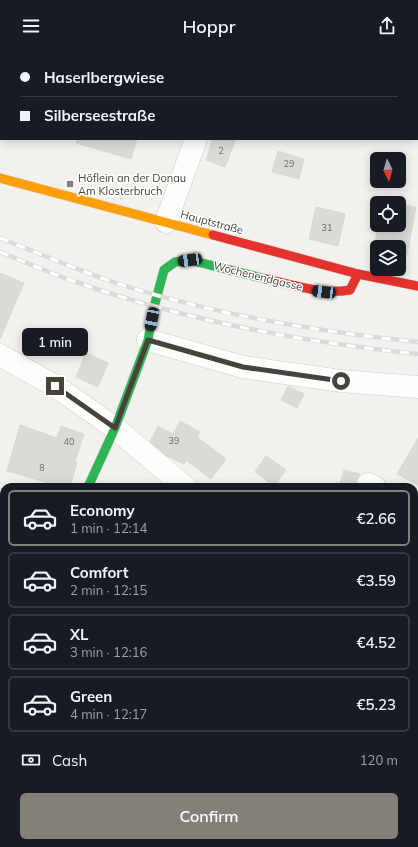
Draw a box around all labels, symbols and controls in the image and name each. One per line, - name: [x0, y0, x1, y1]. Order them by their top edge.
- icon: menu: [20, 15, 42, 37]
- text: Hoppr: [182, 15, 236, 38]
- icon: share: [376, 15, 398, 37]
- text: Haserlbergwiese: [44, 68, 164, 87]
- text: Silberseestraße: [44, 106, 155, 125]
- house number: 2: [218, 145, 224, 156]
- north arrow: [370, 152, 406, 188]
- map controls: [370, 152, 406, 276]
- house number: 29: [284, 158, 294, 169]
- place label: Höflein an der Donau Am Klosterbruch: [78, 171, 186, 198]
- marker: Höflein an der Donau Am Klosterbruch: [65, 179, 75, 189]
- button: locate: [370, 196, 406, 232]
- street label: Hauptstraße: [179, 207, 245, 237]
- house number: 31: [322, 222, 332, 233]
- button: layers: [370, 240, 406, 276]
- car: [177, 252, 203, 268]
- street label: Wochenendgasse: [212, 258, 304, 294]
- car: [311, 285, 337, 299]
- car: [144, 306, 160, 332]
- callout: 1 min: [22, 328, 88, 356]
- text: 1 min: [38, 334, 72, 350]
- route start: [332, 372, 350, 390]
- route end: [46, 377, 64, 395]
- house number: 39: [169, 435, 179, 446]
- house number: 40: [64, 436, 74, 447]
- house number: 8: [39, 462, 45, 473]
- icon: car: [22, 500, 58, 536]
- text: Economy: [70, 501, 135, 520]
- text: €2.66: [356, 509, 396, 528]
- text: 1 min · 12:14: [70, 520, 147, 536]
- icon: car: [22, 562, 58, 598]
- text: Comfort: [70, 563, 128, 582]
- text: €3.59: [356, 571, 396, 590]
- text: 2 min · 12:15: [70, 582, 147, 598]
- icon: car: [22, 624, 58, 660]
- text: XL: [70, 625, 88, 644]
- text: €4.52: [356, 633, 396, 652]
- text: 3 min · 12:16: [70, 644, 147, 660]
- icon: car: [22, 686, 58, 722]
- text: Green: [70, 687, 112, 706]
- text: €5.23: [356, 695, 396, 714]
- text: 4 min · 12:17: [70, 706, 147, 722]
- icon: cash: [20, 749, 42, 771]
- text: Cash: [52, 751, 87, 770]
- text: 120 m: [360, 752, 398, 768]
- button: Confirm: [20, 793, 398, 839]

